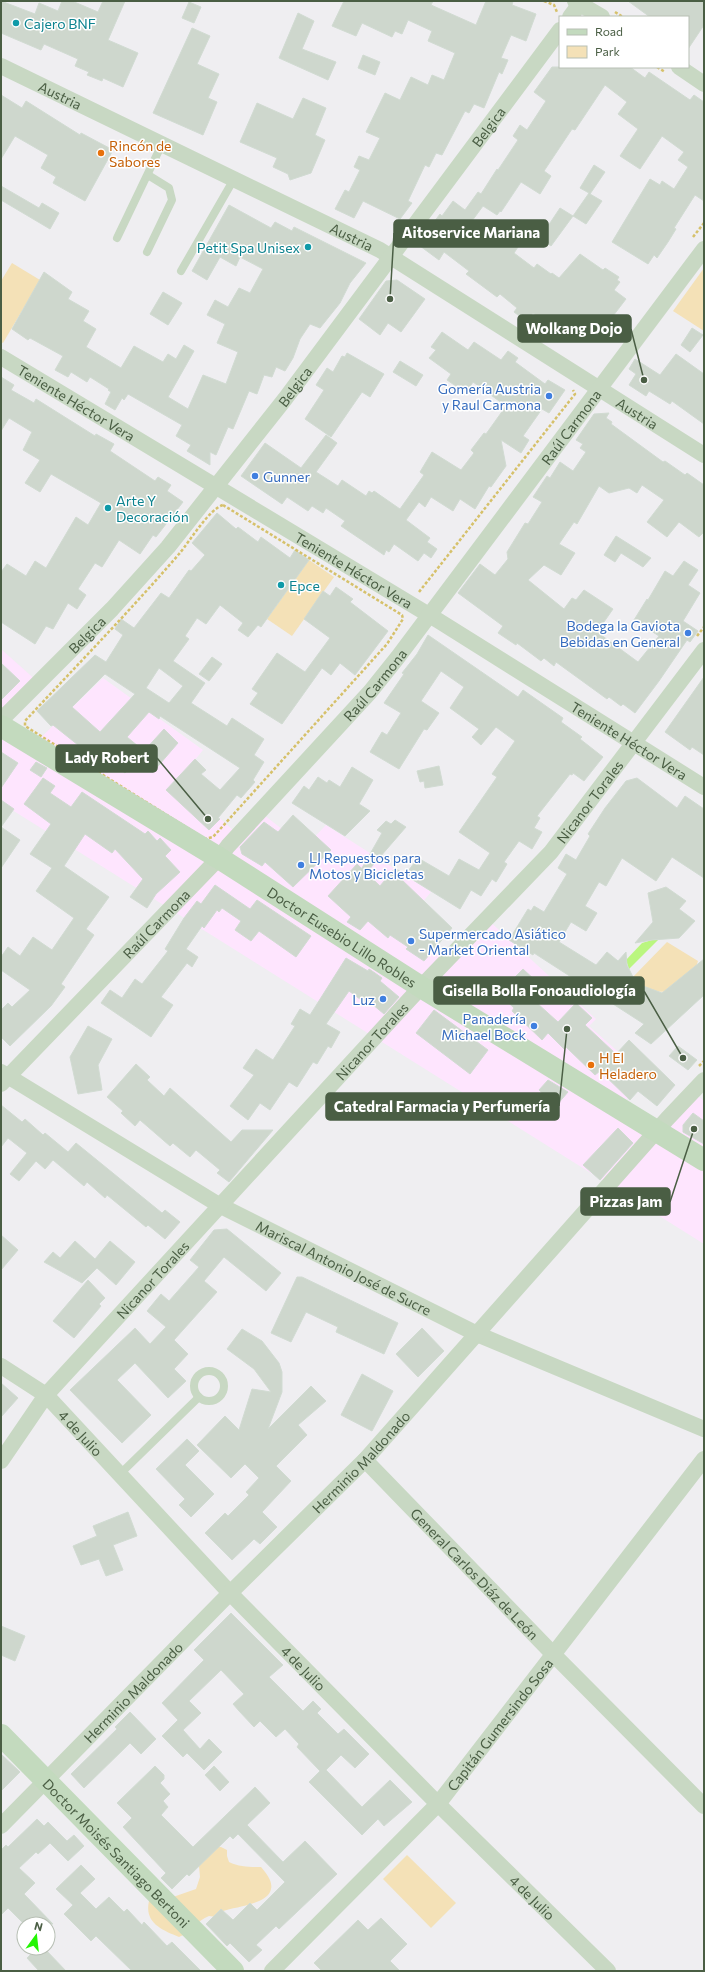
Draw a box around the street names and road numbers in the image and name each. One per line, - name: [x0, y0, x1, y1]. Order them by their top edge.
- street label: Austria: [36, 77, 85, 113]
- street label: Belgica: [468, 103, 508, 150]
- street label: Austria: [327, 219, 376, 254]
- street label: Teniente Héctor Vera: [15, 361, 138, 444]
- street label: Belgica: [274, 363, 315, 410]
- street label: Raúl Carmona: [537, 386, 604, 468]
- street label: Austria: [614, 393, 661, 432]
- street label: Teniente Héctor Vera: [292, 528, 416, 612]
- street label: Belgica: [64, 612, 109, 657]
- street label: Raúl Carmona: [339, 645, 410, 724]
- street label: Teniente Héctor Vera: [568, 697, 691, 783]
- street label: Nicanor Torales: [553, 757, 626, 846]
- street label: Doctor Eusebio Lillo Robles: [264, 883, 420, 991]
- street label: Raúl Carmona: [119, 885, 193, 962]
- street label: Nicanor Torales: [332, 998, 412, 1083]
- street label: Mariscal Antonio José de Sucre: [253, 1217, 434, 1318]
- street label: Nicanor Torales: [112, 1237, 192, 1322]
- street label: 4 de Julio: [56, 1406, 107, 1459]
- street label: Herminio Maldonado: [308, 1407, 413, 1516]
- street label: General Carlos Diáz de León: [408, 1504, 542, 1643]
- street label: Herminio Maldonado: [80, 1638, 186, 1746]
- street label: 4 de Julio: [278, 1642, 330, 1694]
- street label: Capitán Gumersindo Sosa: [443, 1655, 556, 1794]
- street label: Doctor Moisés Santiago Bertoni: [40, 1774, 194, 1931]
- street label: 4 de Julio: [507, 1871, 559, 1923]

